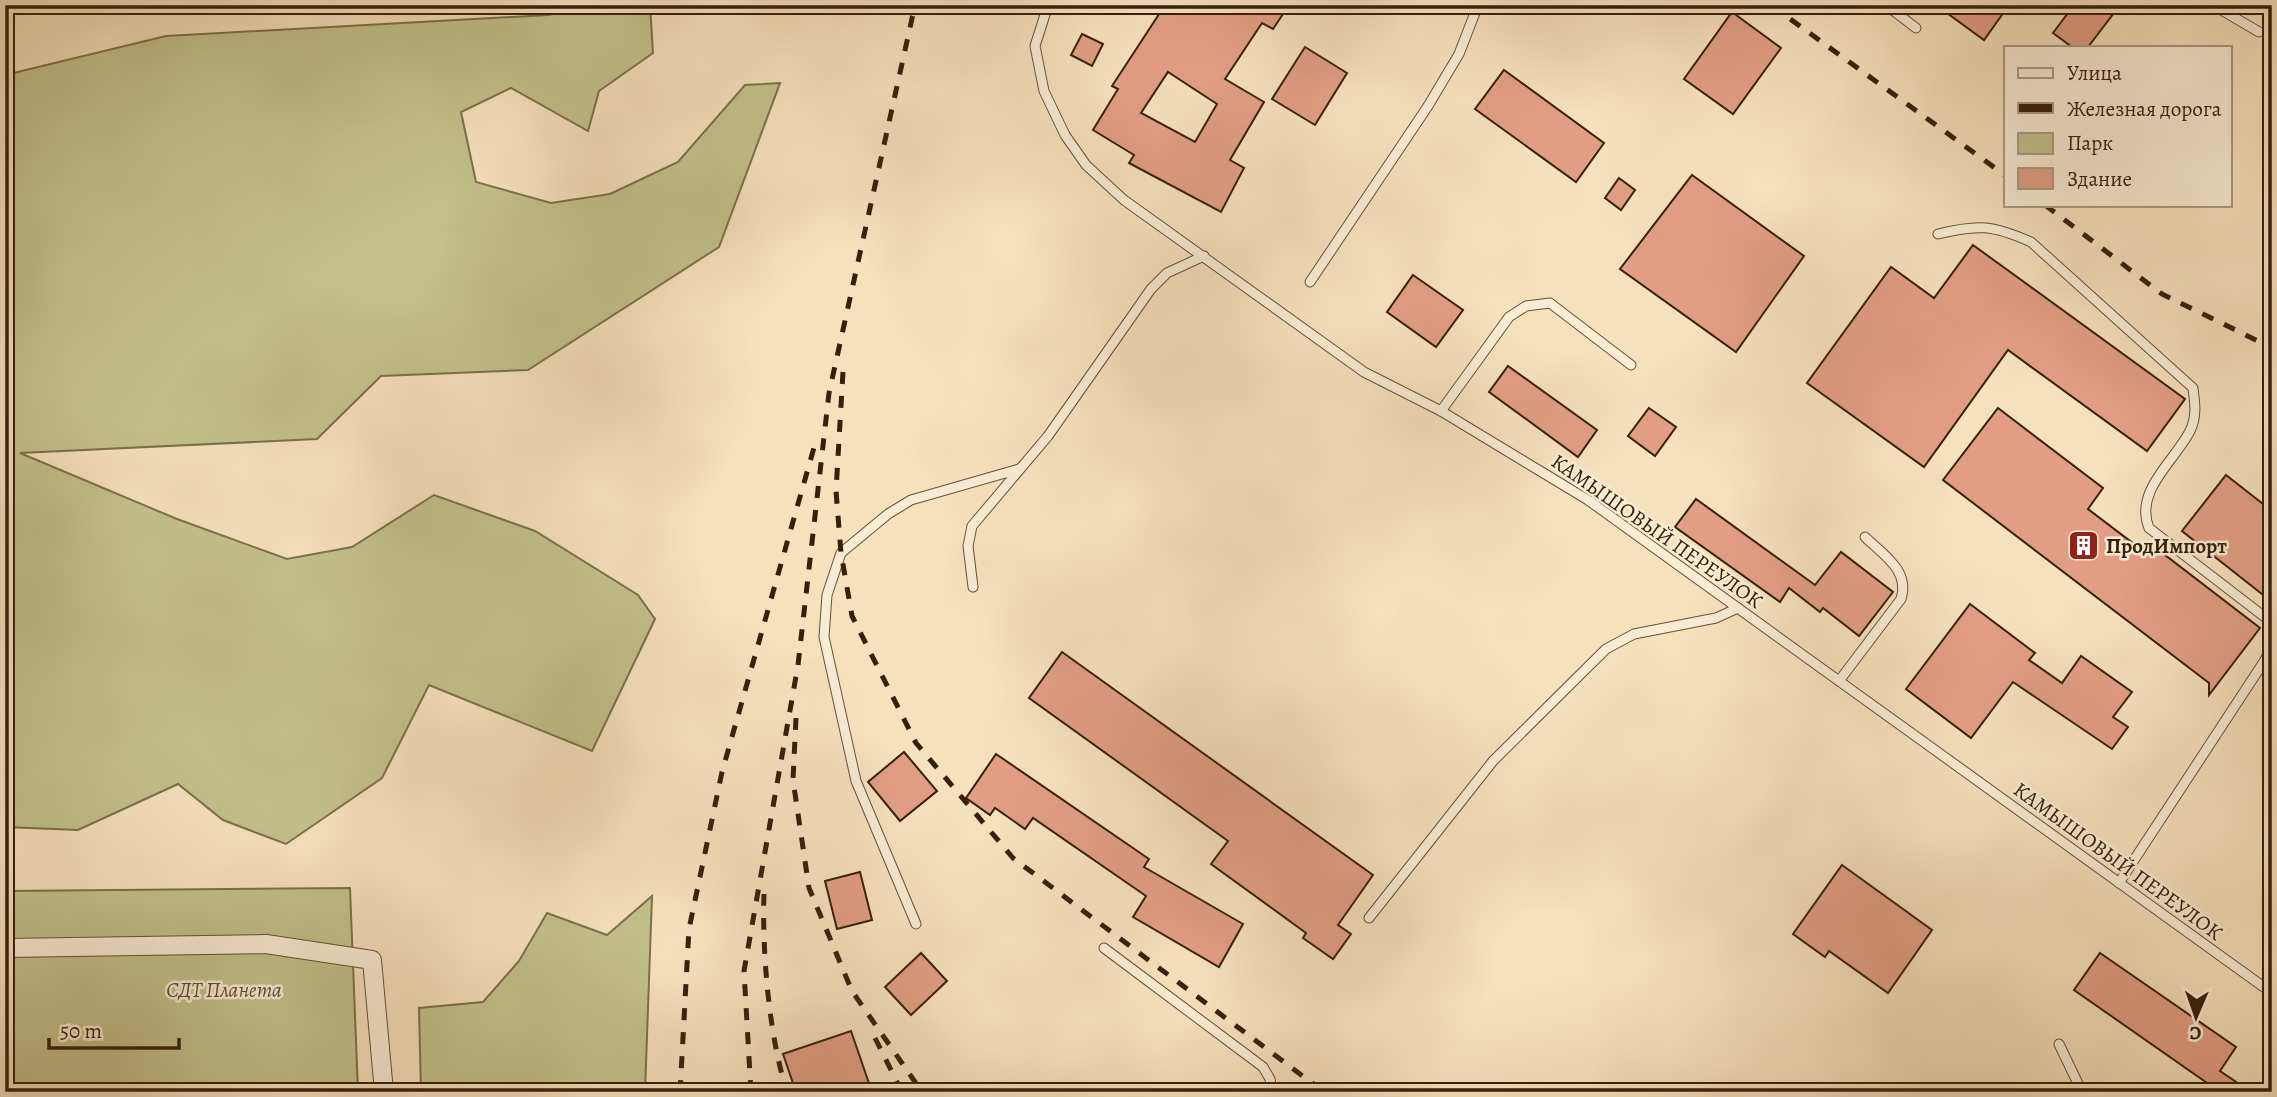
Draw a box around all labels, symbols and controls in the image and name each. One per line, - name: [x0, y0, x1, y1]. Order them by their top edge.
- legend: [2004, 46, 2232, 206]
- text: Улица: [2067, 59, 2122, 87]
- text: Железная дорога: [2067, 95, 2222, 123]
- text: Парк: [2067, 129, 2113, 157]
- text: Здание: [2067, 165, 2132, 193]
- street label: КАМЫШОВЫЙ ПЕРЕУЛОК: [1546, 447, 1769, 615]
- building icon: ПродИмпорт: [2066, 529, 2100, 563]
- place label: ПродИмпорт: [2106, 532, 2227, 560]
- street label: КАМЫШОВЫЙ ПЕРЕУЛОК: [2008, 776, 2229, 947]
- park label: СДТ Планета: [166, 976, 282, 1004]
- north arrow: [2162, 982, 2232, 1052]
- scale bar: [49, 1006, 178, 1050]
- text: 50 m: [60, 1017, 102, 1045]
- text: С: [2189, 1020, 2202, 1046]

